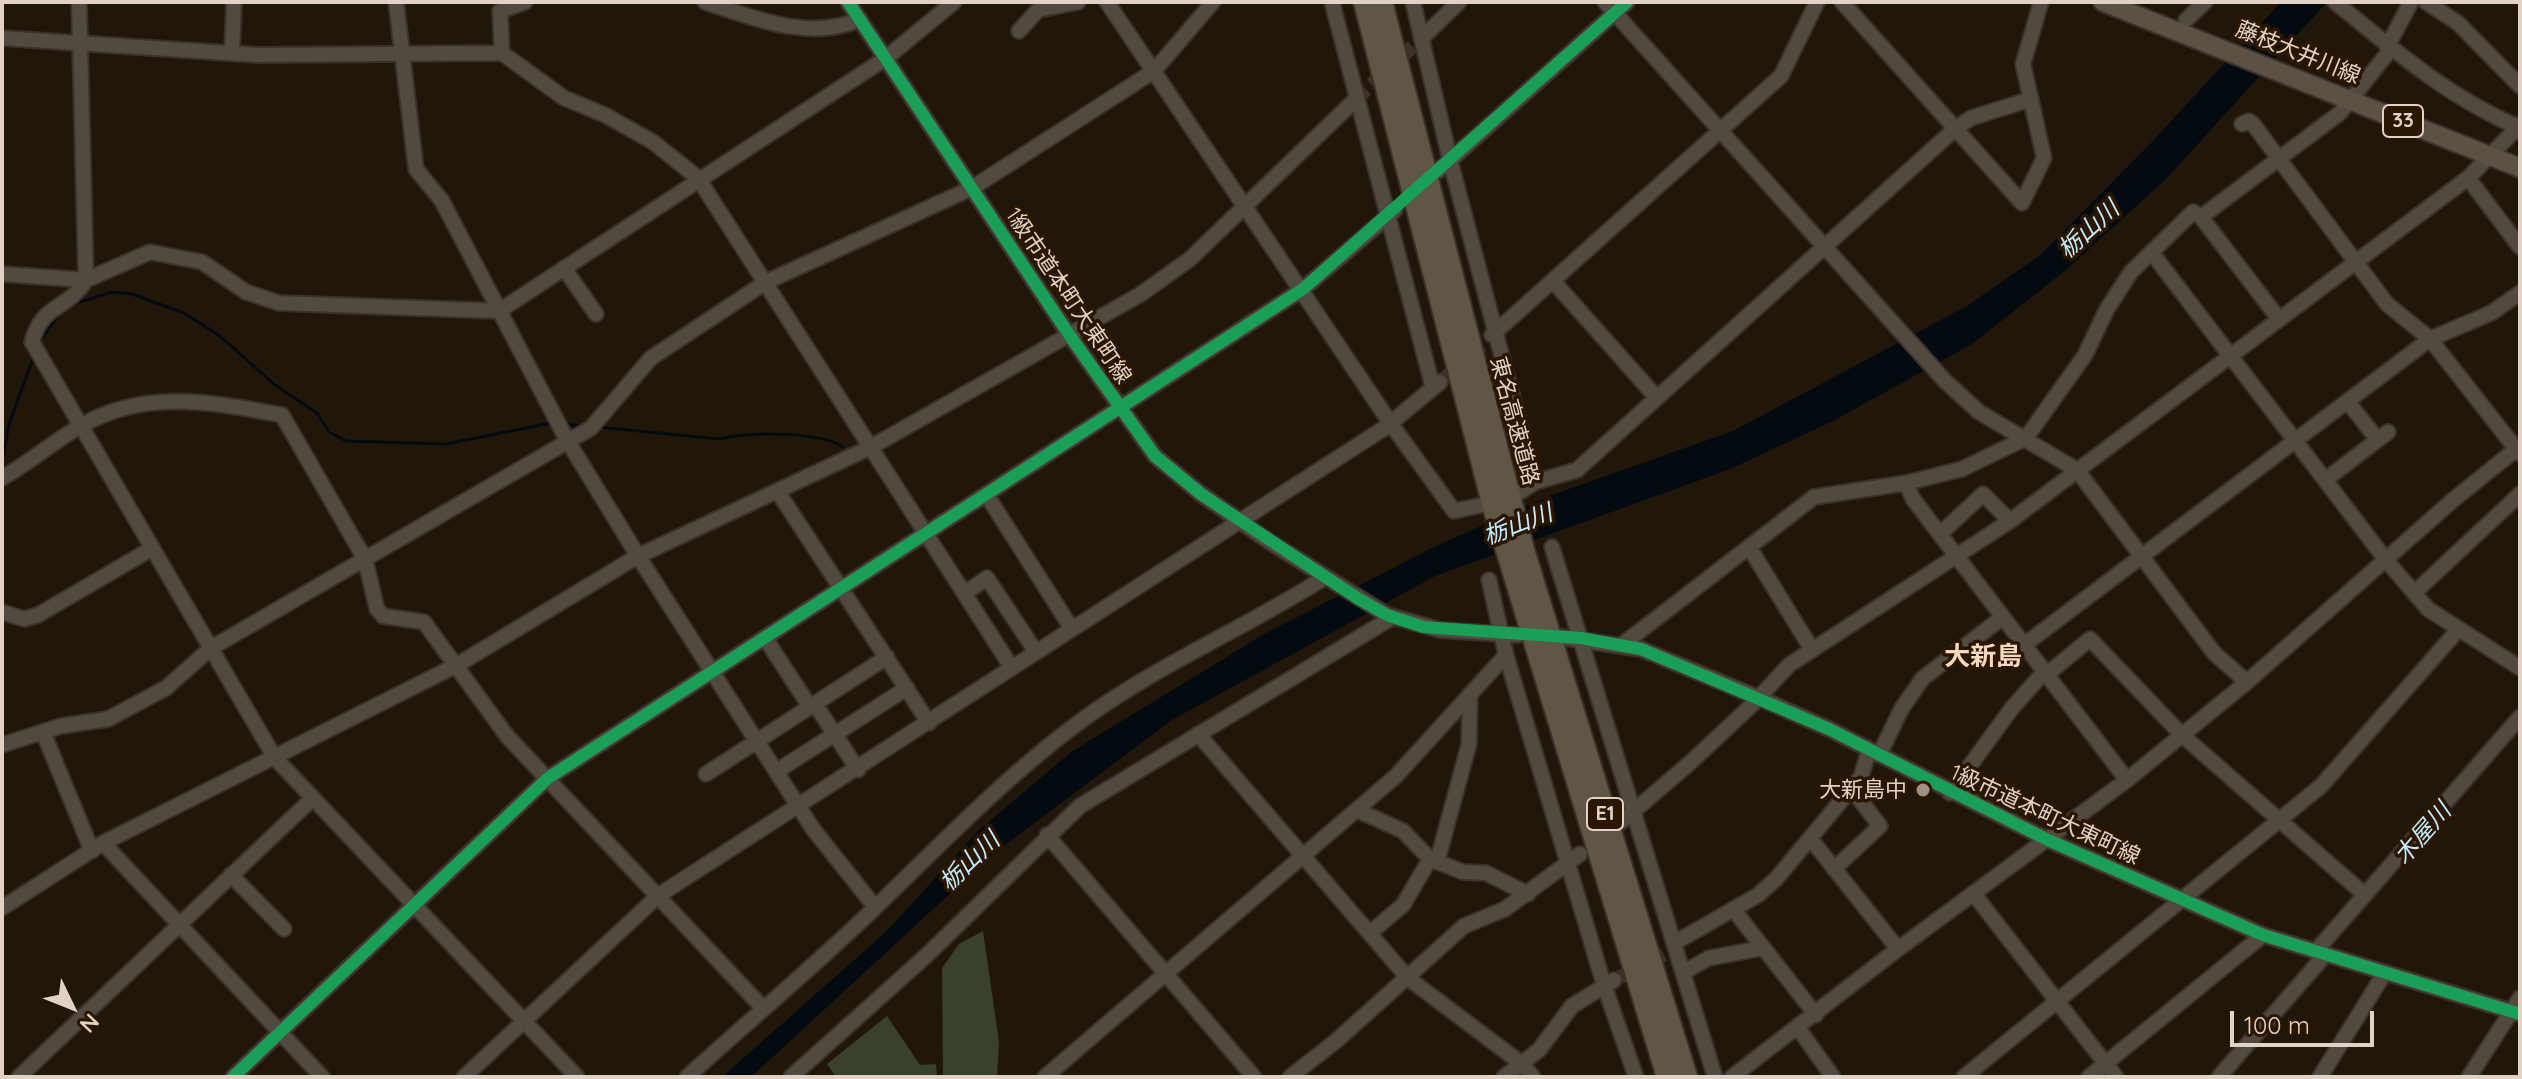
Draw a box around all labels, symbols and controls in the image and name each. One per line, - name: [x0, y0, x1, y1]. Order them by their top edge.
- street label: 藤枝大井川線: [2232, 16, 2364, 90]
- road number: 33: [2383, 105, 2423, 137]
- water label: 栃山川: [2053, 195, 2125, 265]
- street label: 1級市道本町大東町線: [999, 203, 1137, 389]
- street label: 東名高速道路: [1484, 354, 1544, 488]
- water label: 栃山川: [1479, 499, 1557, 551]
- district label: 大新島: [1944, 641, 2022, 673]
- street label: 1級市道本町大東町線: [1946, 759, 2144, 871]
- place label: 大新島中: [1819, 777, 1907, 803]
- marker: 大新島中: [1914, 781, 1932, 799]
- water label: 木屋川: [2389, 797, 2457, 871]
- road number: E1: [1587, 798, 1623, 830]
- water label: 栃山川: [934, 827, 1006, 897]
- north arrow: [32, 967, 112, 1047]
- scale bar: [2234, 995, 2378, 1045]
- text: N: [74, 1008, 105, 1039]
- text: 100 m: [2244, 1010, 2310, 1040]

